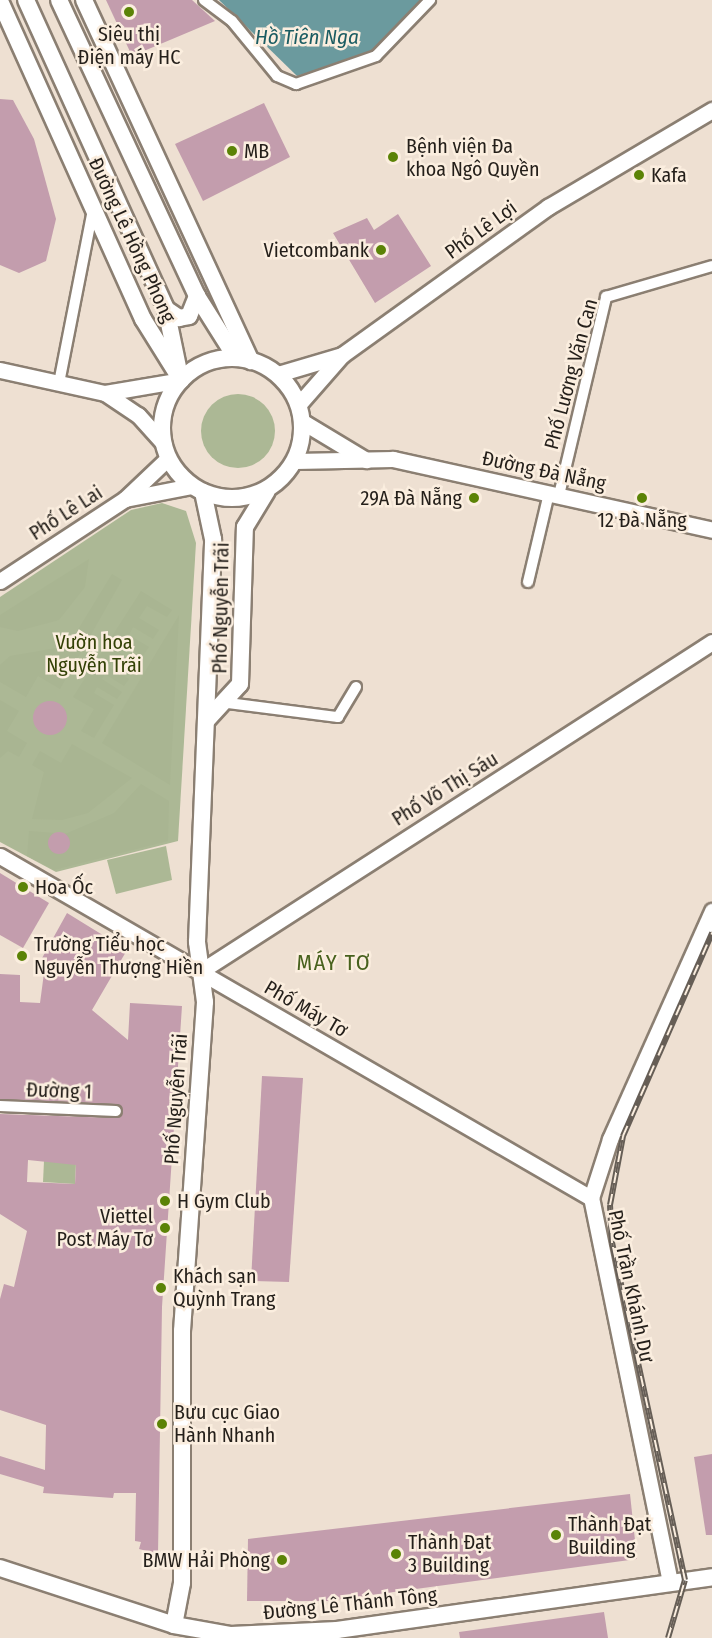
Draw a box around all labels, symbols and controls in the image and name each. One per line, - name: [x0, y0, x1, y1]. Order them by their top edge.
- marker: Siêu thị Điện máy HC: [122, 5, 136, 19]
- place label: Siêu thị Điện máy HC: [78, 22, 180, 69]
- water label: Hồ Tiên Nga: [255, 24, 359, 50]
- place label: Bệnh viện Đa khoa Ngô Quyền: [406, 134, 539, 181]
- place label: MB: [244, 139, 269, 163]
- marker: MB: [225, 144, 239, 158]
- marker: Bệnh viện Đa khoa Ngô Quyền: [384, 148, 402, 166]
- street label: Đường Lê Hồng Phong: [83, 154, 181, 326]
- place label: Kafa: [651, 163, 687, 187]
- marker: Kafa: [632, 168, 646, 182]
- street label: Phố Lê Lợi: [440, 196, 522, 264]
- place label: Vietcombank: [263, 238, 369, 262]
- marker: Vietcombank: [374, 243, 388, 257]
- street label: Phố Lương Văn Can: [539, 296, 603, 452]
- street label: Đường Đà Nẵng: [480, 446, 608, 496]
- street label: Phố Lê Lai: [25, 481, 107, 545]
- place label: 29A Đà Nẵng: [361, 486, 462, 510]
- marker: 29A Đà Nẵng: [467, 491, 481, 505]
- marker: 12 Đà Nẵng: [635, 491, 649, 505]
- place label: 12 Đà Nẵng: [597, 508, 687, 532]
- street label: Phố Nguyễn Trãi: [208, 542, 234, 674]
- park label: Vườn hoa Nguyễn Trãi: [46, 630, 142, 677]
- street label: Phố Võ Thị Sáu: [388, 747, 502, 831]
- place label: Hoa Ốc: [35, 875, 93, 899]
- marker: Hoa Ốc: [16, 880, 30, 894]
- place label: Trường Tiểu học Nguyễn Thượng Hiền: [34, 933, 203, 980]
- marker: Trường Tiểu học Nguyễn Thượng Hiền: [15, 949, 29, 963]
- district label: MÁY TƠ: [297, 950, 371, 976]
- street label: Phố Máy Tơ: [260, 976, 352, 1042]
- street label: Phố Nguyễn Trãi: [159, 1033, 193, 1165]
- street label: Đường 1: [26, 1078, 92, 1104]
- place label: H Gym Club: [177, 1189, 271, 1213]
- marker: H Gym Club: [158, 1194, 172, 1208]
- place label: Viettel Post Máy Tơ: [57, 1204, 153, 1251]
- street label: Phố Trần Khánh Dư: [603, 1208, 659, 1364]
- marker: Viettel Post Máy Tơ: [158, 1221, 172, 1235]
- place label: Khách sạn Quỳnh Trang: [173, 1264, 275, 1311]
- marker: Khách sạn Quỳnh Trang: [154, 1281, 168, 1295]
- place label: Bưu cục Giao Hành Nhanh: [174, 1400, 280, 1447]
- marker: Bưu cục Giao Hành Nhanh: [155, 1417, 169, 1431]
- place label: Thành Đạt Building: [568, 1512, 651, 1559]
- marker: Thành Đạt Building: [549, 1528, 563, 1542]
- place label: Thành Đạt 3 Building: [408, 1530, 491, 1577]
- marker: Thành Đạt 3 Building: [389, 1547, 403, 1561]
- place label: BMW Hải Phòng: [142, 1548, 270, 1572]
- marker: BMW Hải Phòng: [275, 1553, 289, 1567]
- street label: Đường Lê Thánh Tông: [262, 1583, 438, 1625]

